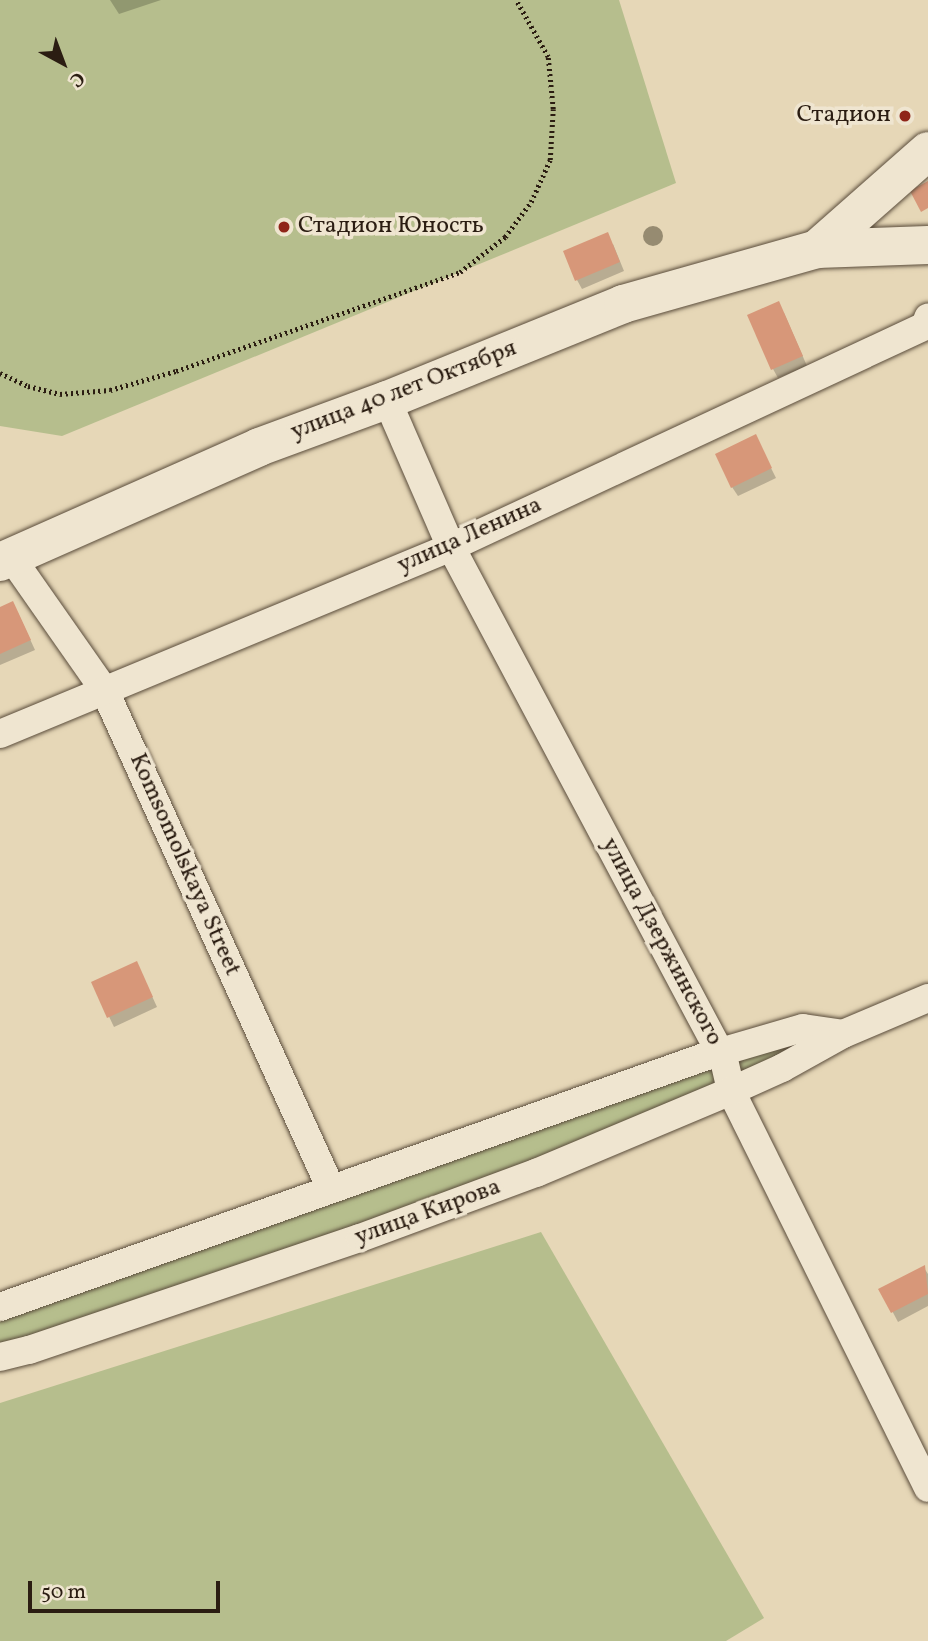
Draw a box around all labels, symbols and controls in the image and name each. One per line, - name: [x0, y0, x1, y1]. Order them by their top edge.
- north arrow: [28, 28, 98, 98]
- text: С: [64, 65, 90, 93]
- place label: Стадион: [797, 102, 891, 130]
- marker: Стадион: [897, 108, 913, 124]
- place label: Стадион Юность: [298, 213, 484, 241]
- marker: Стадион Юность: [276, 219, 292, 235]
- street label: улица 40 лет Октября: [287, 335, 521, 447]
- street label: улица Ленина: [393, 491, 547, 581]
- street label: Komsomolskaya Street: [122, 749, 246, 981]
- street label: улица Дзержинского: [594, 833, 728, 1051]
- street label: улица Кирова: [351, 1173, 505, 1253]
- scale bar: [32, 1568, 224, 1612]
- text: 50 m: [41, 1578, 86, 1607]

